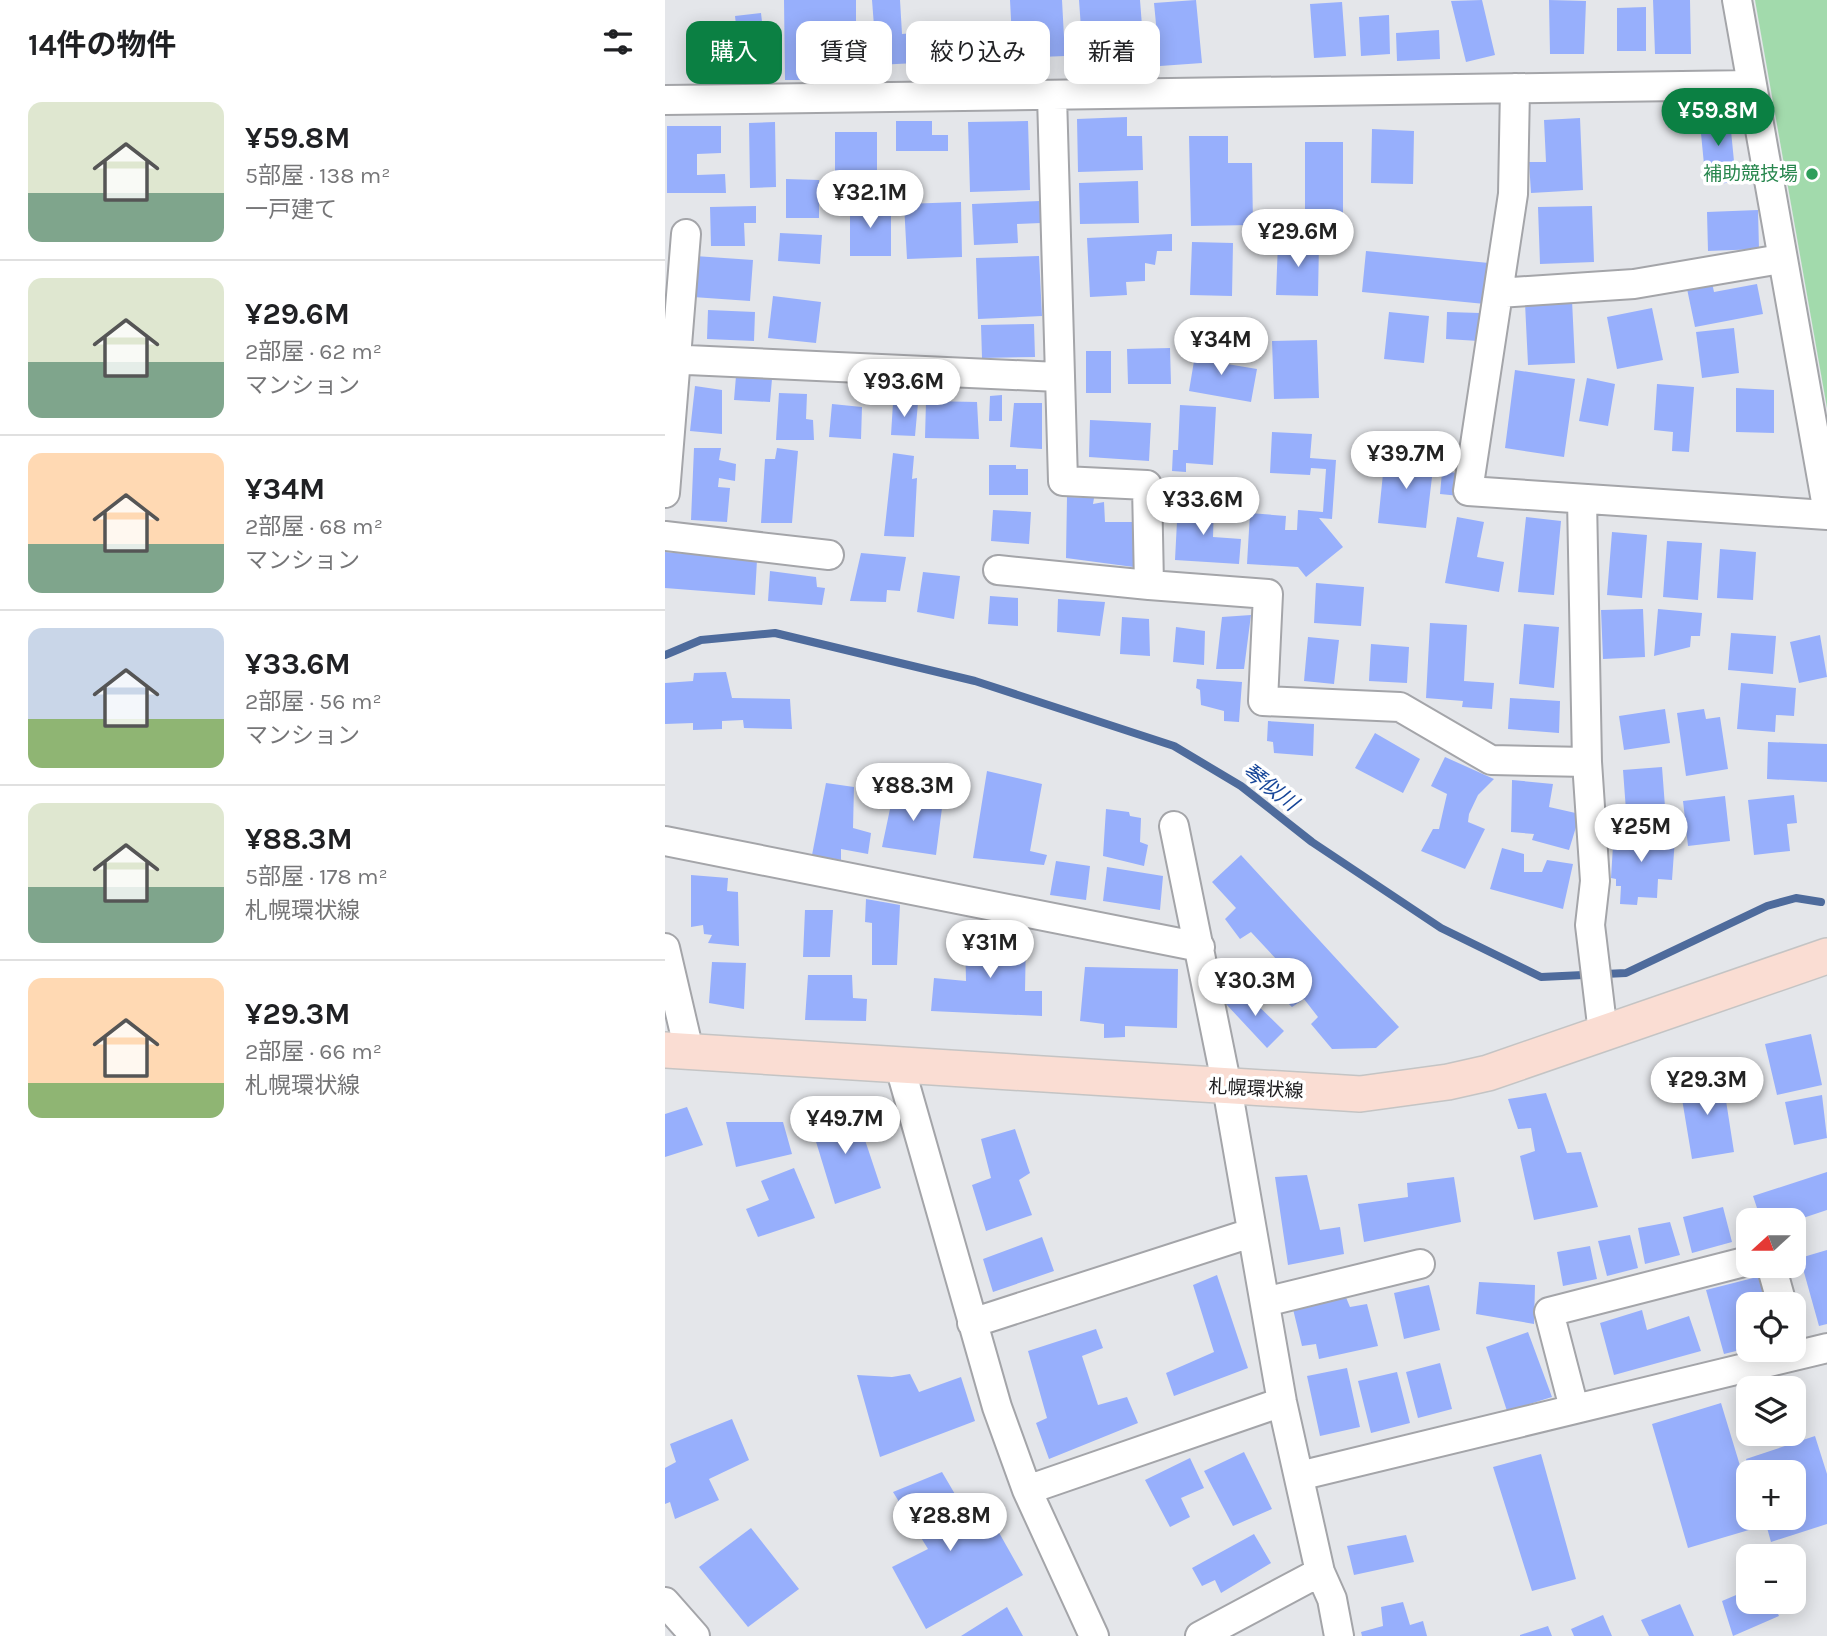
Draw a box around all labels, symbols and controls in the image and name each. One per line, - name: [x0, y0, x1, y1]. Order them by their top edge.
- chip: 購入: [686, 21, 782, 84]
- chip: 賃貸: [796, 21, 892, 84]
- chip: 絞り込み: [906, 21, 1050, 84]
- chip: 新着: [1064, 21, 1160, 84]
- icon: filters: [599, 23, 637, 61]
- text: 14件の物件: [28, 27, 177, 63]
- pin: ¥59.8M: [1661, 88, 1775, 148]
- text: ¥59.8M: [1678, 97, 1758, 124]
- text: ¥59.8M: [245, 120, 350, 156]
- icon: home: [84, 130, 168, 214]
- text: 5部屋 · 138 m²: [245, 162, 391, 189]
- place label: 補助競技場: [1703, 163, 1798, 185]
- marker: 補助競技場: [1804, 166, 1820, 182]
- pin: ¥32.1M: [813, 170, 927, 230]
- text: ¥32.1M: [833, 179, 907, 206]
- text: 一戸建て: [245, 196, 337, 223]
- pin: ¥29.6M: [1241, 210, 1355, 269]
- text: ¥29.6M: [1258, 218, 1338, 245]
- text: ¥29.6M: [245, 296, 350, 332]
- icon: home: [84, 306, 168, 390]
- pin: ¥34M: [1180, 318, 1262, 377]
- text: ¥34M: [1190, 326, 1252, 353]
- text: 2部屋 · 62 m²: [245, 338, 382, 365]
- pin: ¥93.6M: [847, 360, 961, 419]
- text: ¥93.6M: [864, 368, 944, 395]
- text: マンション: [245, 372, 360, 399]
- pin: ¥39.7M: [1349, 432, 1463, 491]
- text: ¥39.7M: [1367, 440, 1445, 467]
- text: ¥34M: [245, 471, 325, 507]
- pin: ¥33.6M: [1146, 477, 1260, 537]
- icon: home: [84, 481, 168, 565]
- text: ¥33.6M: [1162, 486, 1244, 513]
- text: 2部屋 · 68 m²: [245, 513, 383, 540]
- text: マンション: [245, 547, 360, 574]
- text: ¥33.6M: [245, 646, 351, 682]
- icon: home: [84, 656, 168, 740]
- text: 2部屋 · 56 m²: [245, 688, 382, 715]
- text: マンション: [245, 722, 360, 749]
- water label: 琴似川: [1238, 758, 1304, 817]
- pin: ¥88.3M: [856, 764, 970, 823]
- text: ¥88.3M: [872, 772, 954, 799]
- pin: ¥25M: [1600, 804, 1682, 864]
- text: ¥25M: [1611, 813, 1671, 840]
- text: ¥88.3M: [245, 821, 353, 857]
- icon: home: [84, 831, 168, 915]
- text: 5部屋 · 178 m²: [245, 863, 388, 890]
- text: 札幌環状線: [245, 897, 360, 924]
- pin: ¥31M: [949, 920, 1031, 980]
- text: ¥31M: [962, 929, 1018, 956]
- pin: ¥30.3M: [1198, 958, 1312, 1018]
- text: ¥30.3M: [1214, 967, 1296, 994]
- text: ¥29.3M: [245, 996, 350, 1032]
- icon: home: [84, 1006, 168, 1090]
- text: 2部屋 · 66 m²: [245, 1038, 382, 1065]
- pin: ¥29.3M: [1650, 1058, 1764, 1117]
- text: ¥29.3M: [1667, 1066, 1747, 1093]
- text: 札幌環状線: [245, 1072, 360, 1099]
- street label: 札幌環状線: [1208, 1076, 1304, 1102]
- pin: ¥49.7M: [788, 1096, 902, 1156]
- text: ¥49.7M: [806, 1105, 884, 1132]
- north arrow: [1736, 1208, 1806, 1278]
- map controls: [1736, 1208, 1806, 1614]
- button: locate: [1736, 1292, 1806, 1362]
- button: layers: [1736, 1376, 1806, 1446]
- button: +: [1736, 1460, 1806, 1530]
- pin: ¥28.8M: [893, 1494, 1007, 1553]
- text: ¥28.8M: [909, 1502, 991, 1529]
- button: −: [1736, 1544, 1806, 1614]

